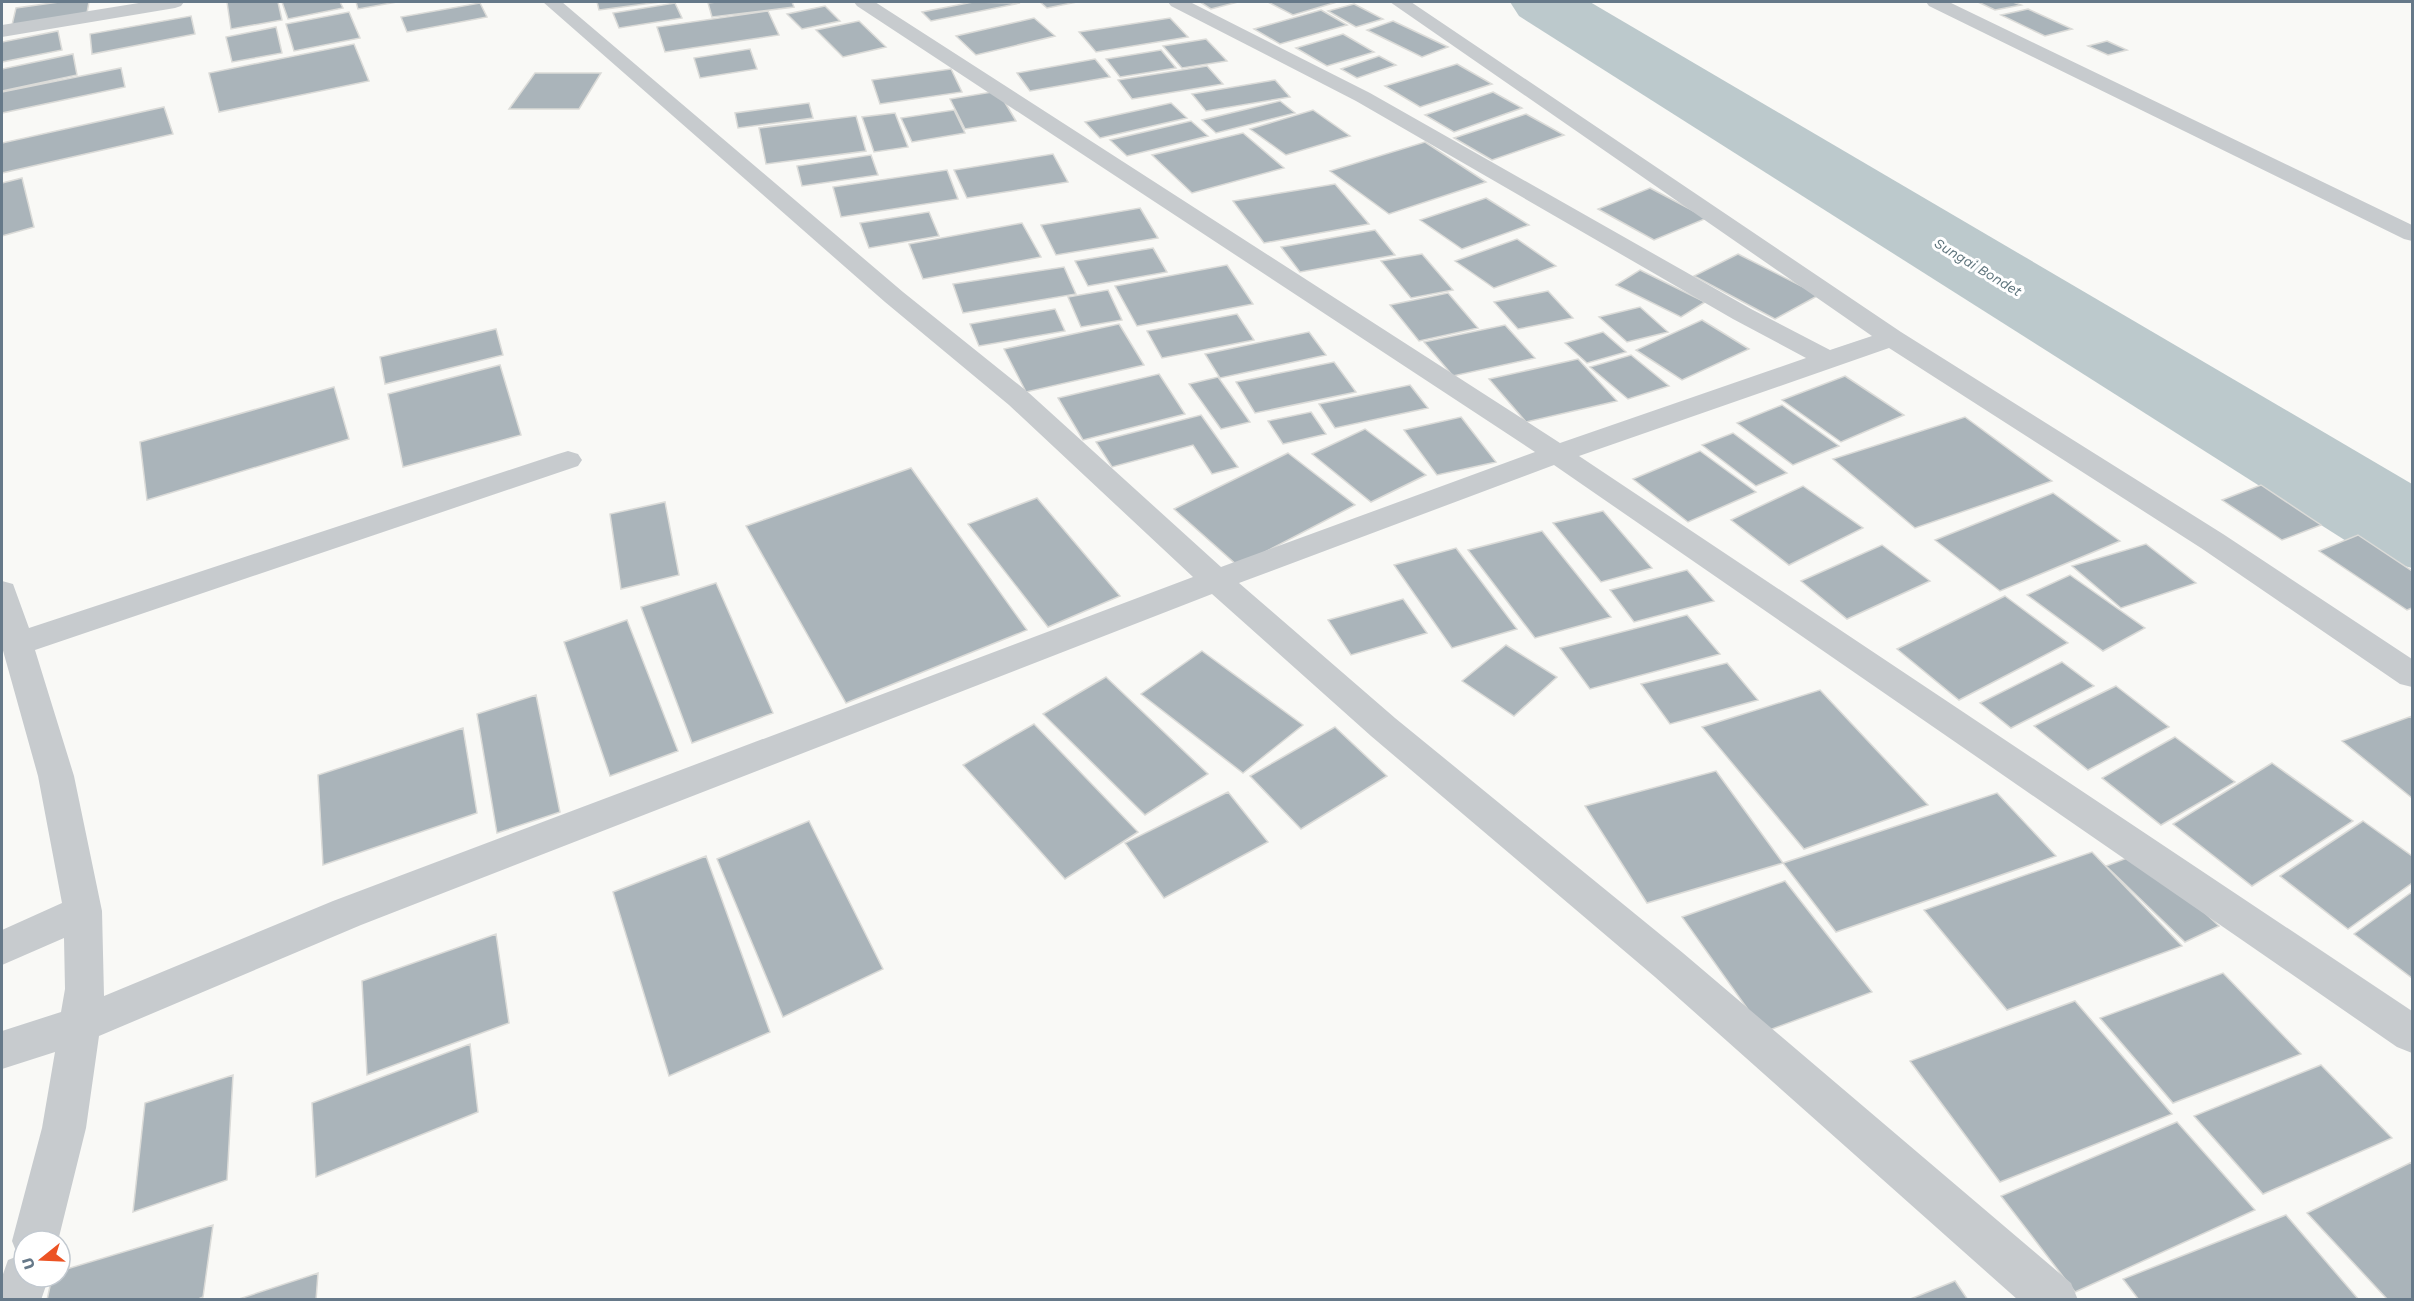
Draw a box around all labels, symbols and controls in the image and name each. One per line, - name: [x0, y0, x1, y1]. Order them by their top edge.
- water label: Sungai Bondet: [1932, 235, 2025, 299]
- north arrow: [12, 1229, 72, 1289]
- text: U: [17, 1255, 39, 1272]

